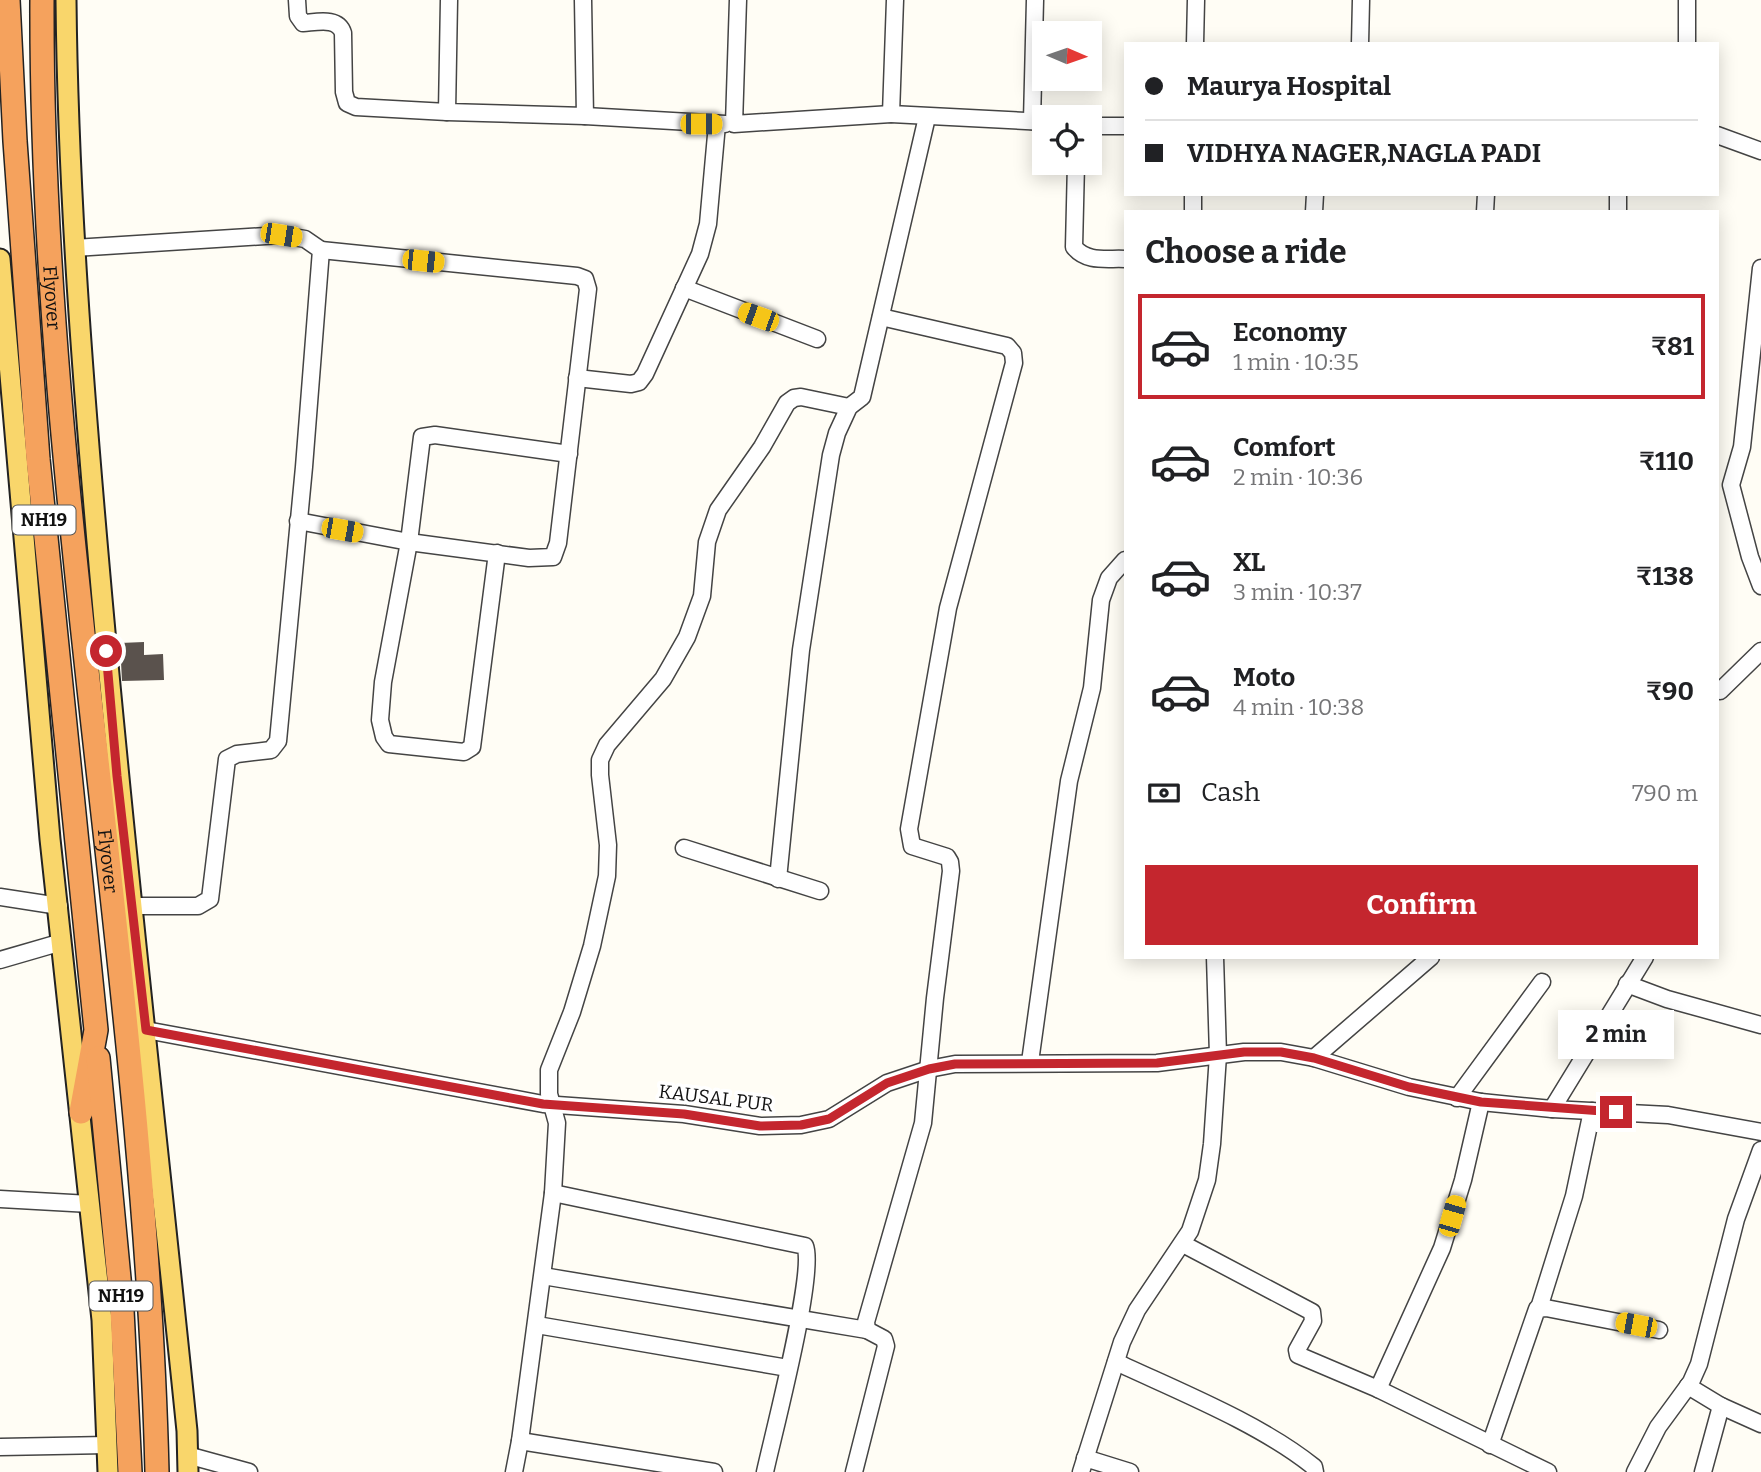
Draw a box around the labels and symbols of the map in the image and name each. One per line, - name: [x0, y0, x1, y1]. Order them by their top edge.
- north arrow: [1032, 21, 1102, 91]
- car: [681, 114, 723, 135]
- car: [259, 221, 304, 249]
- car: [402, 248, 445, 274]
- street label: Flyover: [39, 265, 66, 331]
- car: [735, 300, 782, 334]
- road number: NH19: [12, 506, 76, 534]
- car: [320, 516, 365, 544]
- route start: [90, 635, 122, 667]
- street label: Flyover: [93, 828, 123, 895]
- callout: 2 min: [1558, 1010, 1674, 1060]
- street label: KAUSAL PUR: [657, 1080, 775, 1117]
- route end: [1600, 1096, 1632, 1128]
- car: [1437, 1193, 1468, 1239]
- road number: NH19: [90, 1282, 152, 1310]
- car: [1614, 1311, 1659, 1339]

